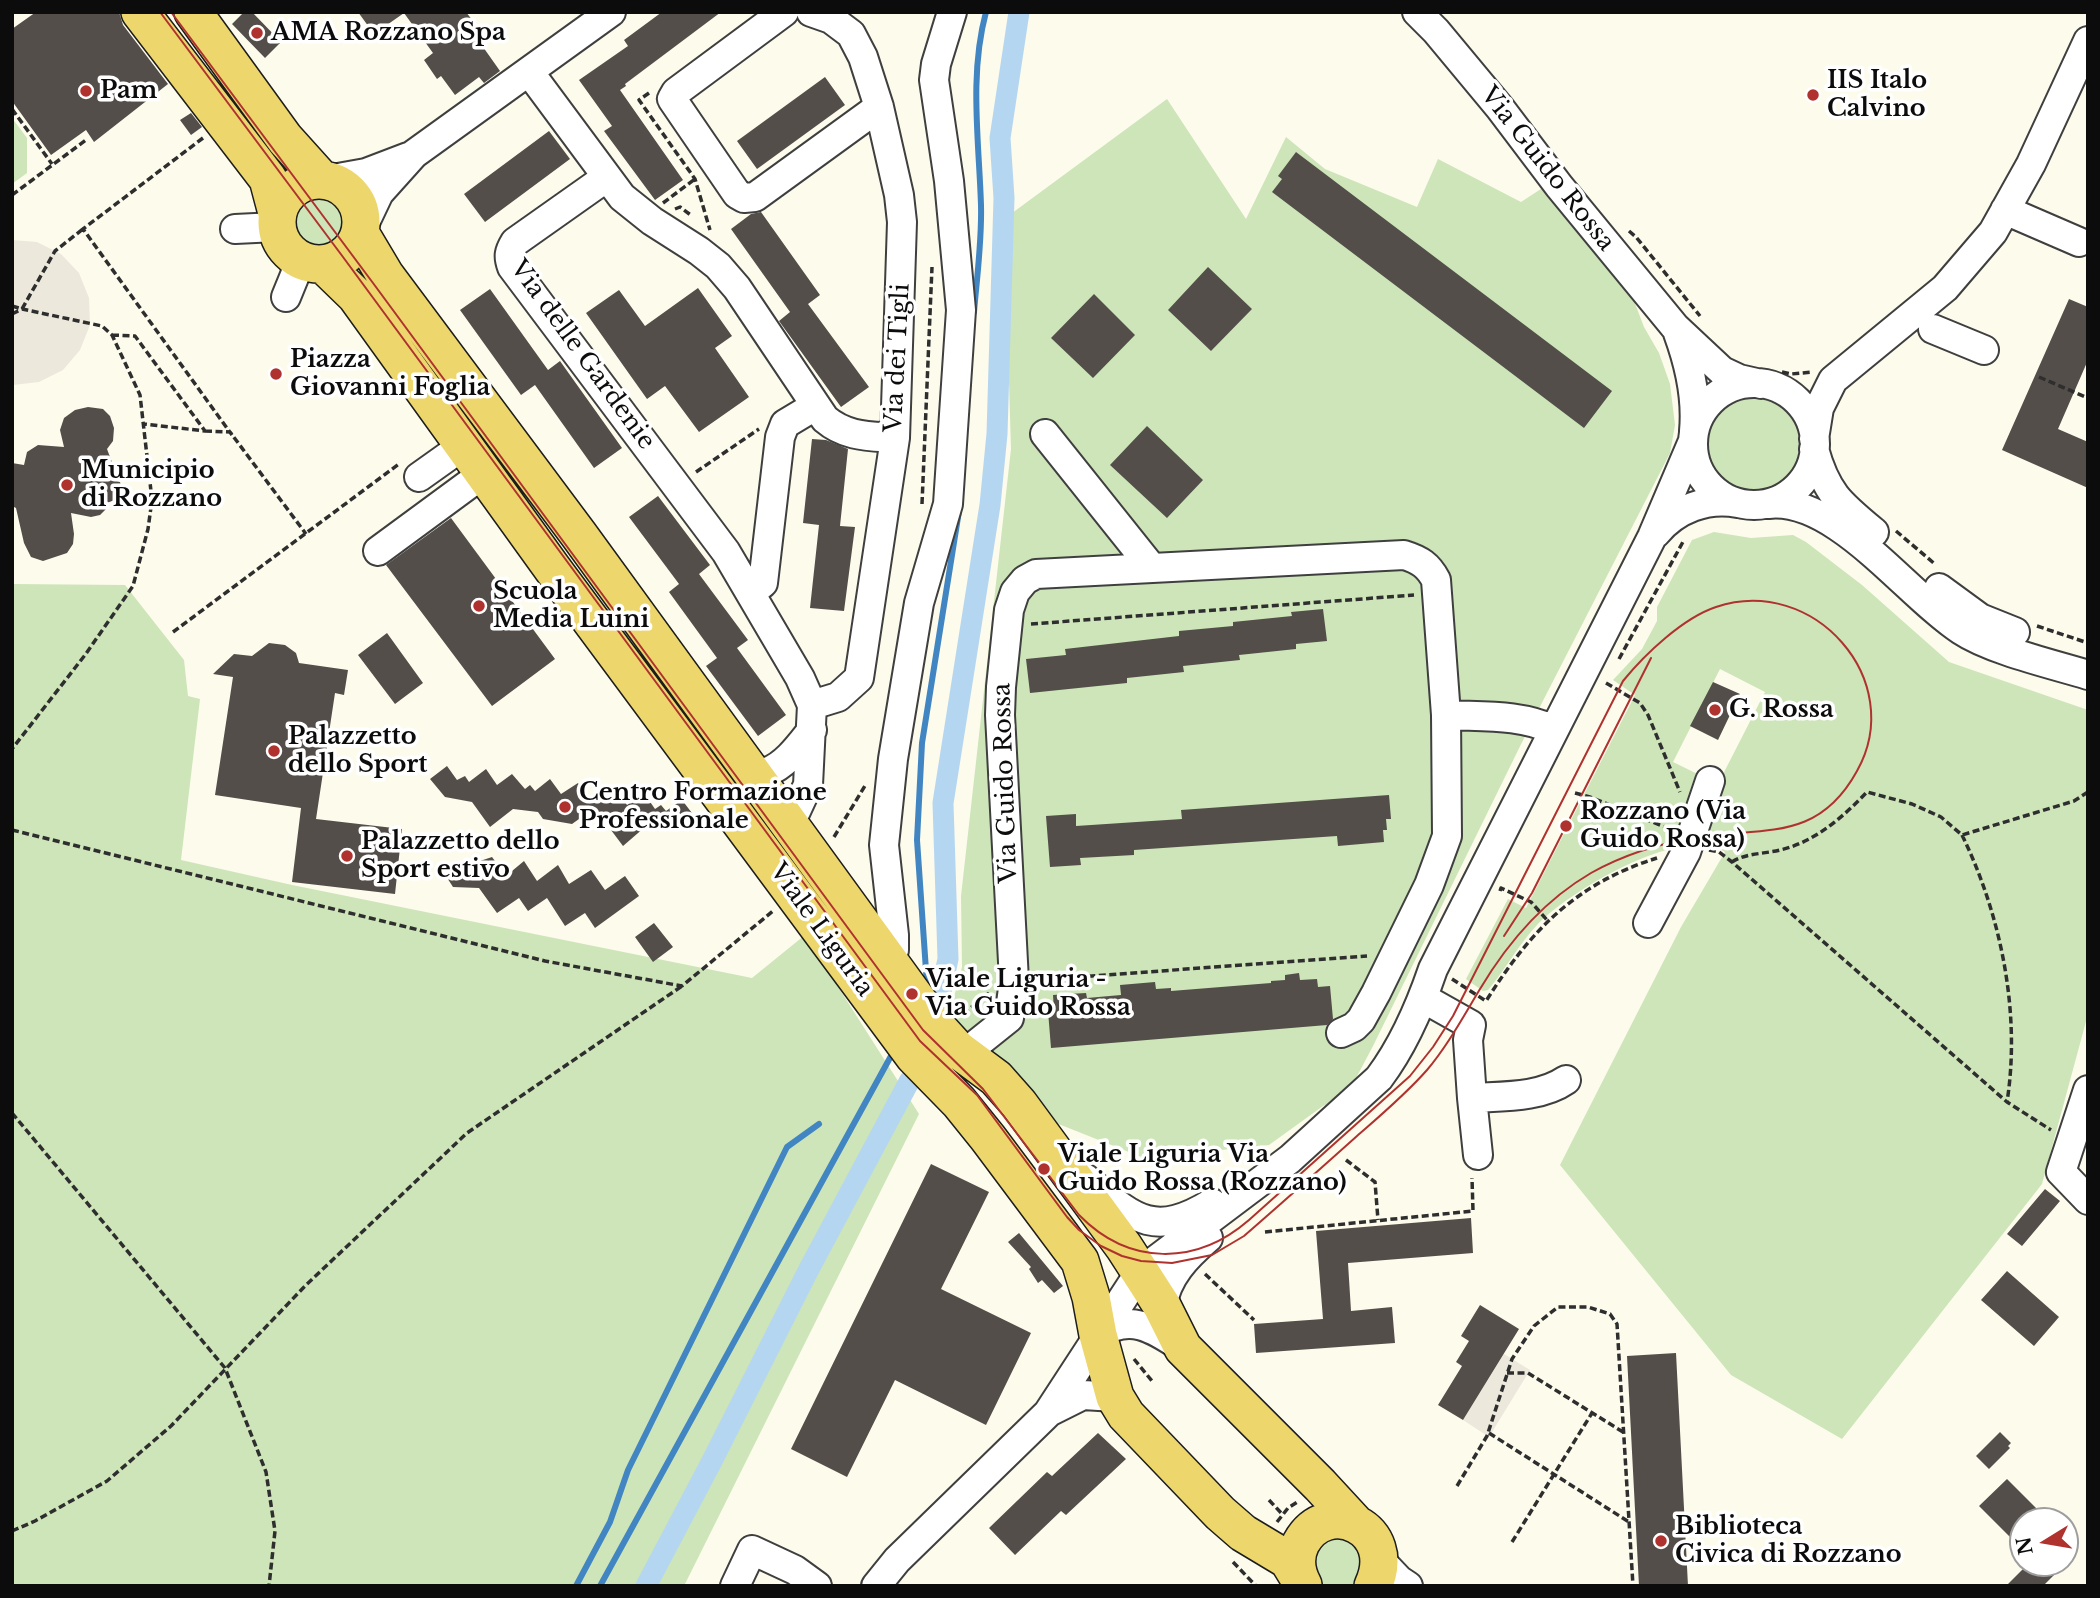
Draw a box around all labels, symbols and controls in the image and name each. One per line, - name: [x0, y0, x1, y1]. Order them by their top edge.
- place label: AMA Rozzano Spa: [271, 19, 506, 47]
- marker: AMA Rozzano Spa: [249, 25, 265, 41]
- place label: IIS Italo Calvino: [1827, 67, 1927, 123]
- place label: Pam: [100, 77, 157, 105]
- street label: Via Guido Rossa: [1474, 81, 1620, 257]
- marker: Pam: [78, 83, 94, 99]
- marker: IIS Italo Calvino: [1805, 87, 1821, 103]
- street label: Via delle Gardenie: [504, 255, 660, 455]
- street label: Via dei Tigli: [880, 283, 916, 433]
- place label: Piazza Giovanni Foglia: [290, 346, 490, 402]
- marker: Piazza Giovanni Foglia: [268, 366, 284, 382]
- place label: Municipio di Rozzano: [81, 457, 222, 513]
- marker: Municipio di Rozzano: [59, 477, 75, 493]
- place label: Scuola Media Luini: [493, 578, 649, 634]
- marker: Scuola Media Luini: [471, 598, 487, 614]
- street label: Via Guido Rossa: [988, 682, 1024, 884]
- place label: G. Rossa: [1729, 696, 1834, 724]
- marker: G. Rossa: [1707, 702, 1723, 718]
- place label: Palazzetto dello Sport: [288, 723, 427, 779]
- marker: Palazzetto dello Sport: [266, 743, 282, 759]
- place label: Centro Formazione Professionale: [579, 779, 827, 835]
- place label: Rozzano (Via Guido Rossa): [1580, 798, 1746, 854]
- marker: Centro Formazione Professionale: [557, 799, 573, 815]
- marker: Rozzano (Via Guido Rossa): [1558, 818, 1574, 834]
- place label: Palazzetto dello Sport estivo: [361, 828, 559, 884]
- marker: Palazzetto dello Sport estivo: [339, 848, 355, 864]
- street label: Viale Liguria: [763, 858, 879, 1002]
- place label: Viale Liguria - Via Guido Rossa: [926, 966, 1131, 1022]
- marker: Viale Liguria - Via Guido Rossa: [904, 986, 920, 1002]
- place label: Viale Liguria Via Guido Rossa (Rozzano): [1058, 1141, 1346, 1197]
- marker: Viale Liguria Via Guido Rossa (Rozzano): [1036, 1161, 1052, 1177]
- north arrow: [2009, 1507, 2079, 1577]
- place label: Biblioteca Civica di Rozzano: [1675, 1513, 1902, 1569]
- marker: Biblioteca Civica di Rozzano: [1653, 1533, 1669, 1549]
- text: N: [2012, 1535, 2038, 1557]

